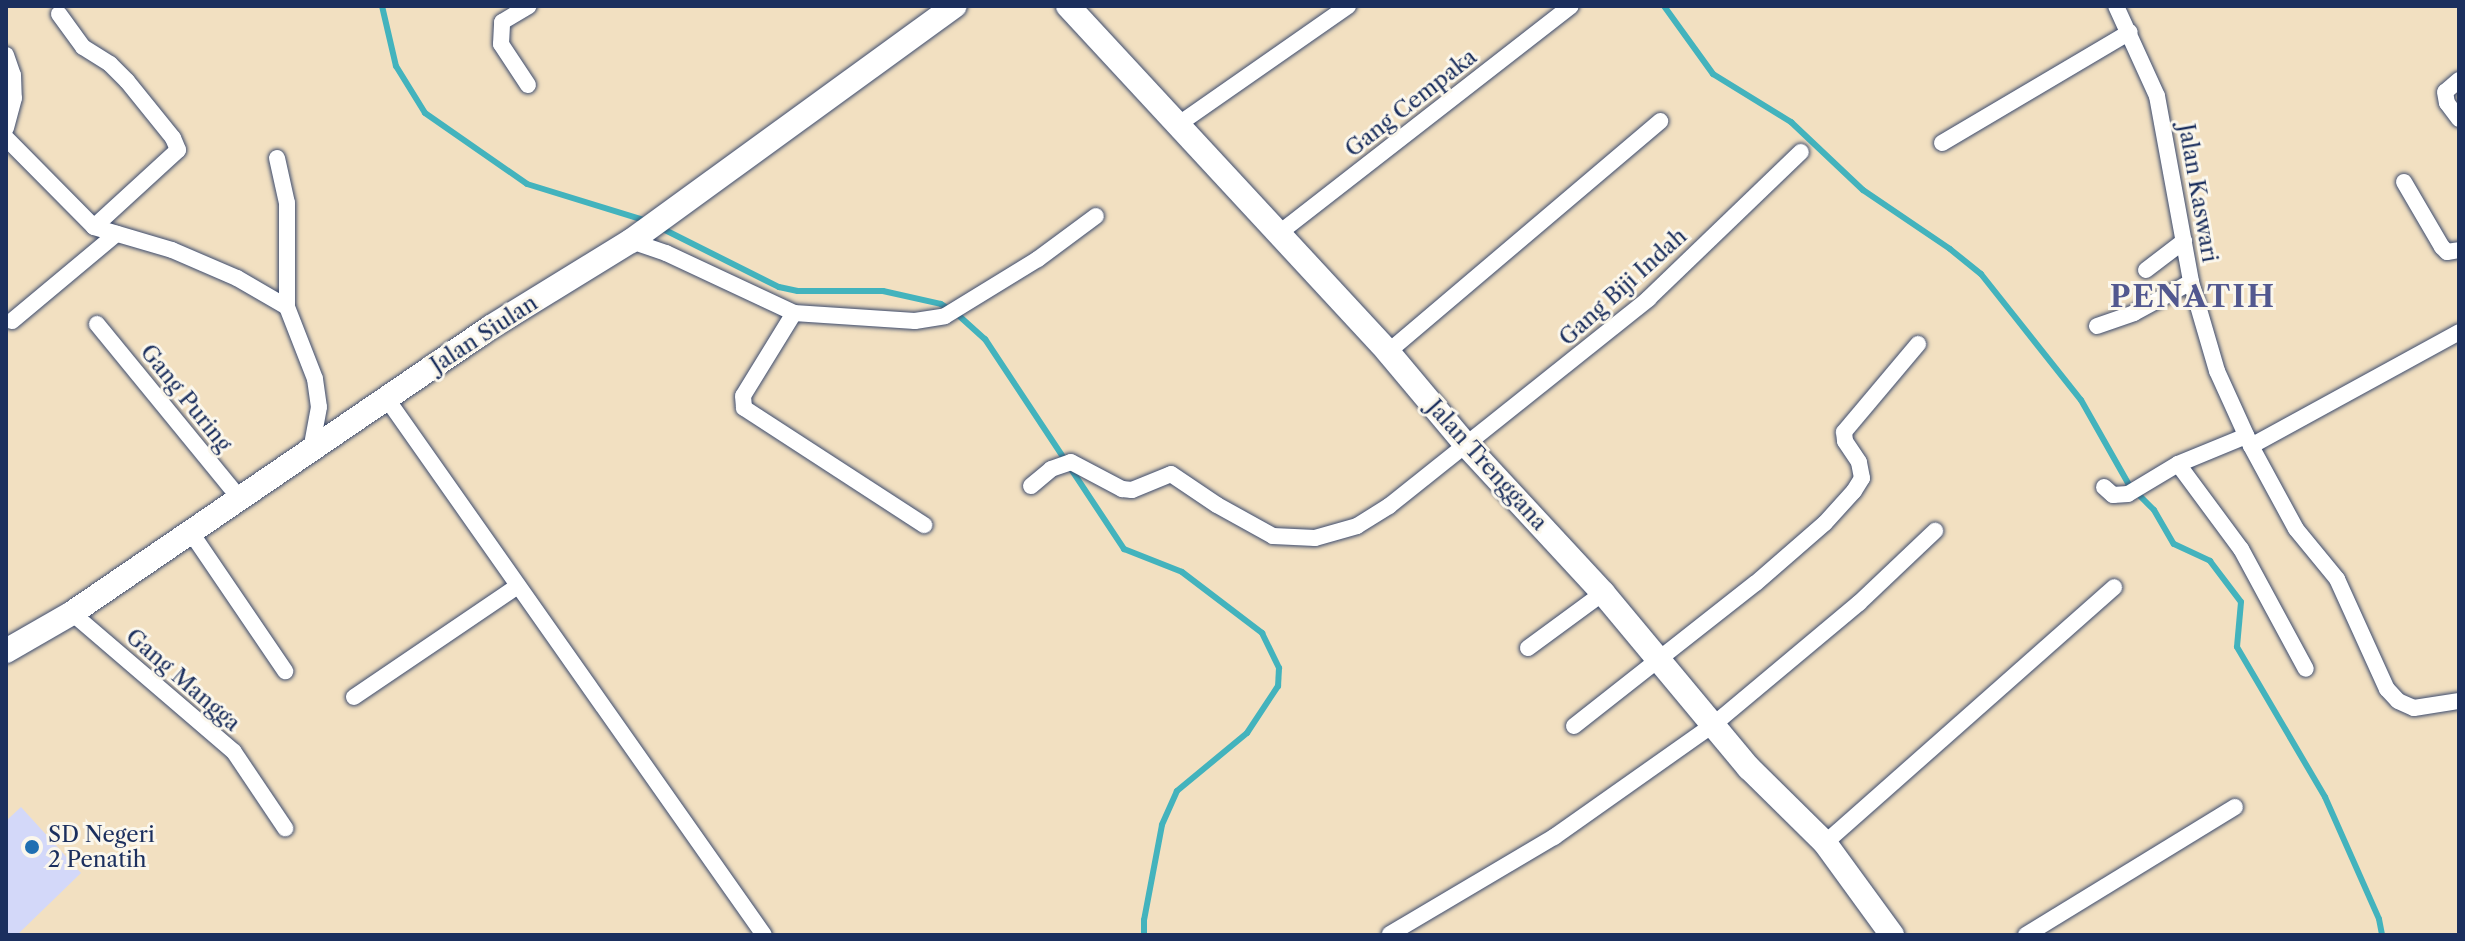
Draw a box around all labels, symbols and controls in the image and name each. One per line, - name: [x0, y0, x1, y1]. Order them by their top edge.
- street label: Gang Cempaka: [1340, 44, 1482, 162]
- street label: Jalan Kaswari: [2173, 122, 2223, 264]
- street label: Gang Biji Indah: [1554, 223, 1692, 351]
- district label: PENATIH: [2110, 279, 2276, 315]
- street label: Jalan Siulan: [426, 290, 542, 378]
- street label: Gang Puring: [135, 339, 237, 457]
- street label: Jalan Trenggana: [1421, 394, 1553, 536]
- street label: Gang Mangga: [121, 623, 245, 737]
- place label: SD Negeri 2 Penatih: [48, 821, 155, 872]
- marker: SD Negeri 2 Penatih: [23, 838, 41, 856]

